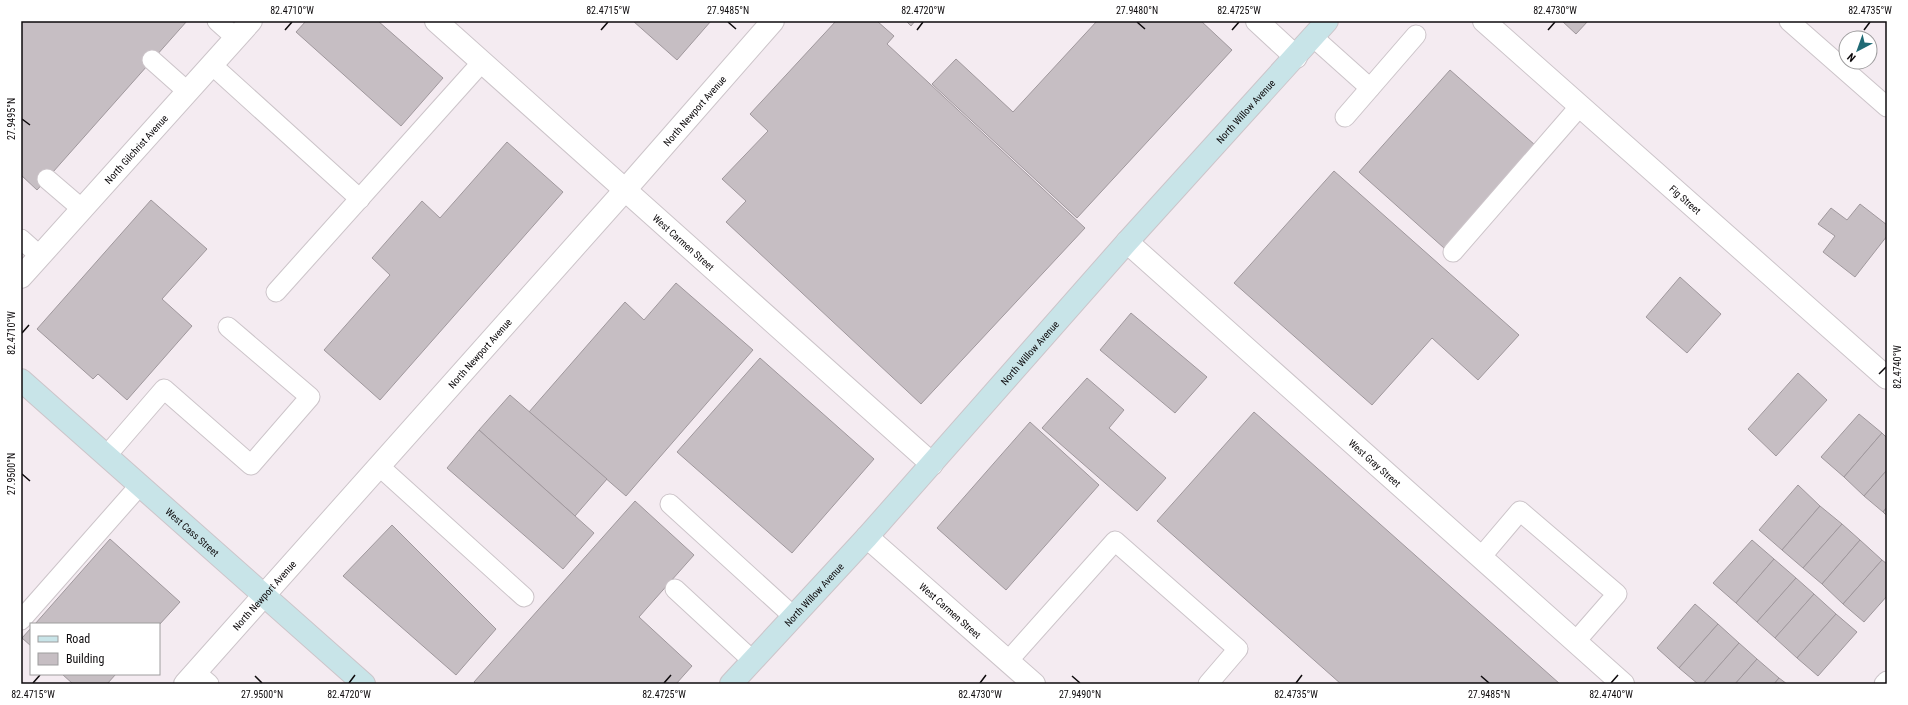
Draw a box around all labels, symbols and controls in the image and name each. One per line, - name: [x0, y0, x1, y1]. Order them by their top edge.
- text: 82.4710°W: [270, 5, 314, 16]
- text: 82.4715°W: [586, 5, 630, 16]
- text: 27.9485°N: [707, 5, 749, 16]
- text: 82.4720°W: [901, 5, 945, 16]
- text: 27.9480°N: [1116, 5, 1158, 16]
- text: 82.4725°W: [1217, 5, 1261, 16]
- text: 82.4730°W: [1533, 5, 1577, 16]
- text: 82.4735°W: [1848, 5, 1892, 16]
- north arrow: [1838, 30, 1878, 70]
- text: N: [1845, 50, 1859, 64]
- street label: North Newport Avenue: [661, 74, 729, 148]
- street label: North Willow Avenue: [1214, 77, 1278, 145]
- text: 27.9495°N: [6, 98, 17, 140]
- street label: North Gilchrist Avenue: [103, 113, 170, 186]
- street label: Fig Street: [1667, 183, 1703, 216]
- street label: West Carmen Street: [650, 212, 716, 273]
- text: 82.4710°W: [6, 311, 17, 355]
- street label: North Newport Avenue: [446, 316, 514, 391]
- street label: North Willow Avenue: [999, 318, 1061, 387]
- text: 82.4740°W: [1892, 345, 1903, 389]
- street label: West Gray Street: [1346, 437, 1403, 489]
- text: 27.9500°N: [6, 453, 17, 495]
- street label: West Cass Street: [163, 506, 221, 559]
- street label: North Newport Avenue: [231, 558, 299, 632]
- street label: North Willow Avenue: [782, 561, 846, 629]
- street label: West Carmen Street: [917, 581, 983, 641]
- legend: [30, 623, 160, 675]
- text: Road: [66, 632, 90, 646]
- text: Building: [66, 652, 104, 666]
- text: 82.4715°W: [11, 689, 55, 700]
- text: 27.9500°N: [241, 689, 283, 700]
- text: 82.4720°W: [327, 689, 371, 700]
- text: 82.4725°W: [642, 689, 686, 700]
- text: 82.4730°W: [958, 689, 1002, 700]
- text: 27.9490°N: [1059, 689, 1101, 700]
- text: 82.4735°W: [1274, 689, 1318, 700]
- text: 27.9485°N: [1468, 689, 1510, 700]
- text: 82.4740°W: [1589, 689, 1633, 700]

